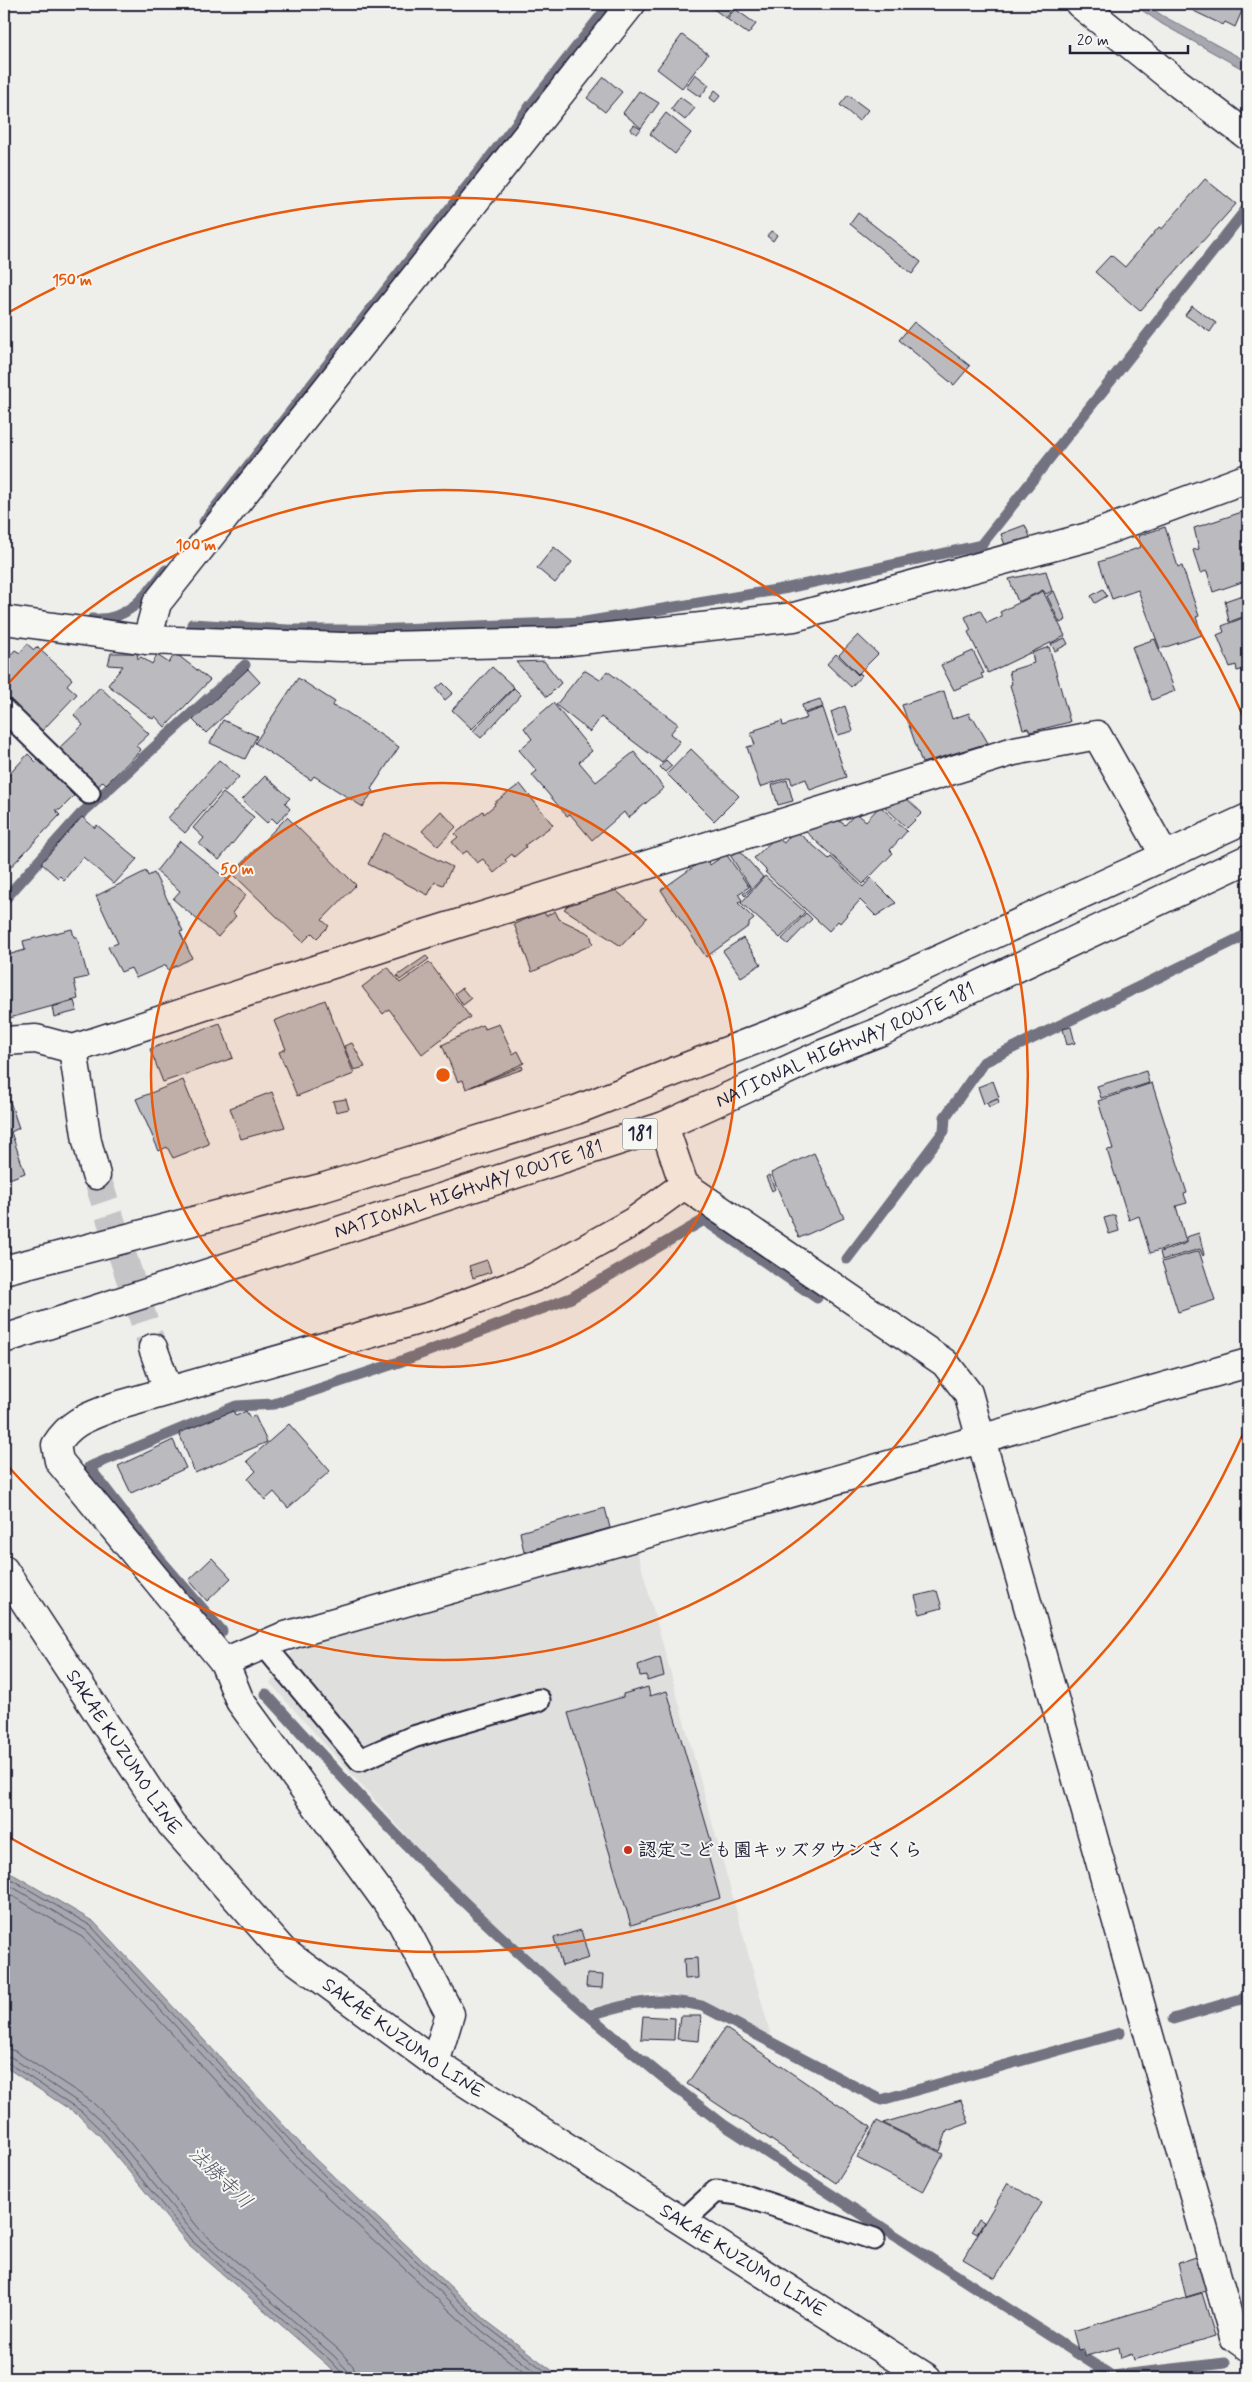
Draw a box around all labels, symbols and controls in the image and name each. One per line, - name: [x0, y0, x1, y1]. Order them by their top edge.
- scale bar: [1070, 22, 1187, 54]
- text: 20 m: [1077, 31, 1109, 51]
- text: 150 m: [52, 271, 92, 291]
- text: 100 m: [176, 536, 216, 556]
- text: 50 m: [220, 860, 254, 880]
- street label: NATIONAL HIGHWAY ROUTE 181: [712, 977, 979, 1113]
- centre of rings: [434, 1066, 452, 1084]
- road number: 181: [622, 1118, 658, 1150]
- street label: NATIONAL HIGHWAY ROUTE 181: [331, 1134, 606, 1244]
- street label: SAKAE KUZUMO LINE: [60, 1665, 187, 1840]
- place label: 認定こども園キッズタウンさくら: [638, 1838, 923, 1863]
- marker: 認定こども園キッズタウンさくら: [622, 1844, 634, 1856]
- street label: SAKAE KUZUMO LINE: [317, 1972, 489, 2104]
- water label: 法勝寺川: [182, 2141, 258, 2215]
- street label: SAKAE KUZUMO LINE: [655, 2198, 831, 2323]

